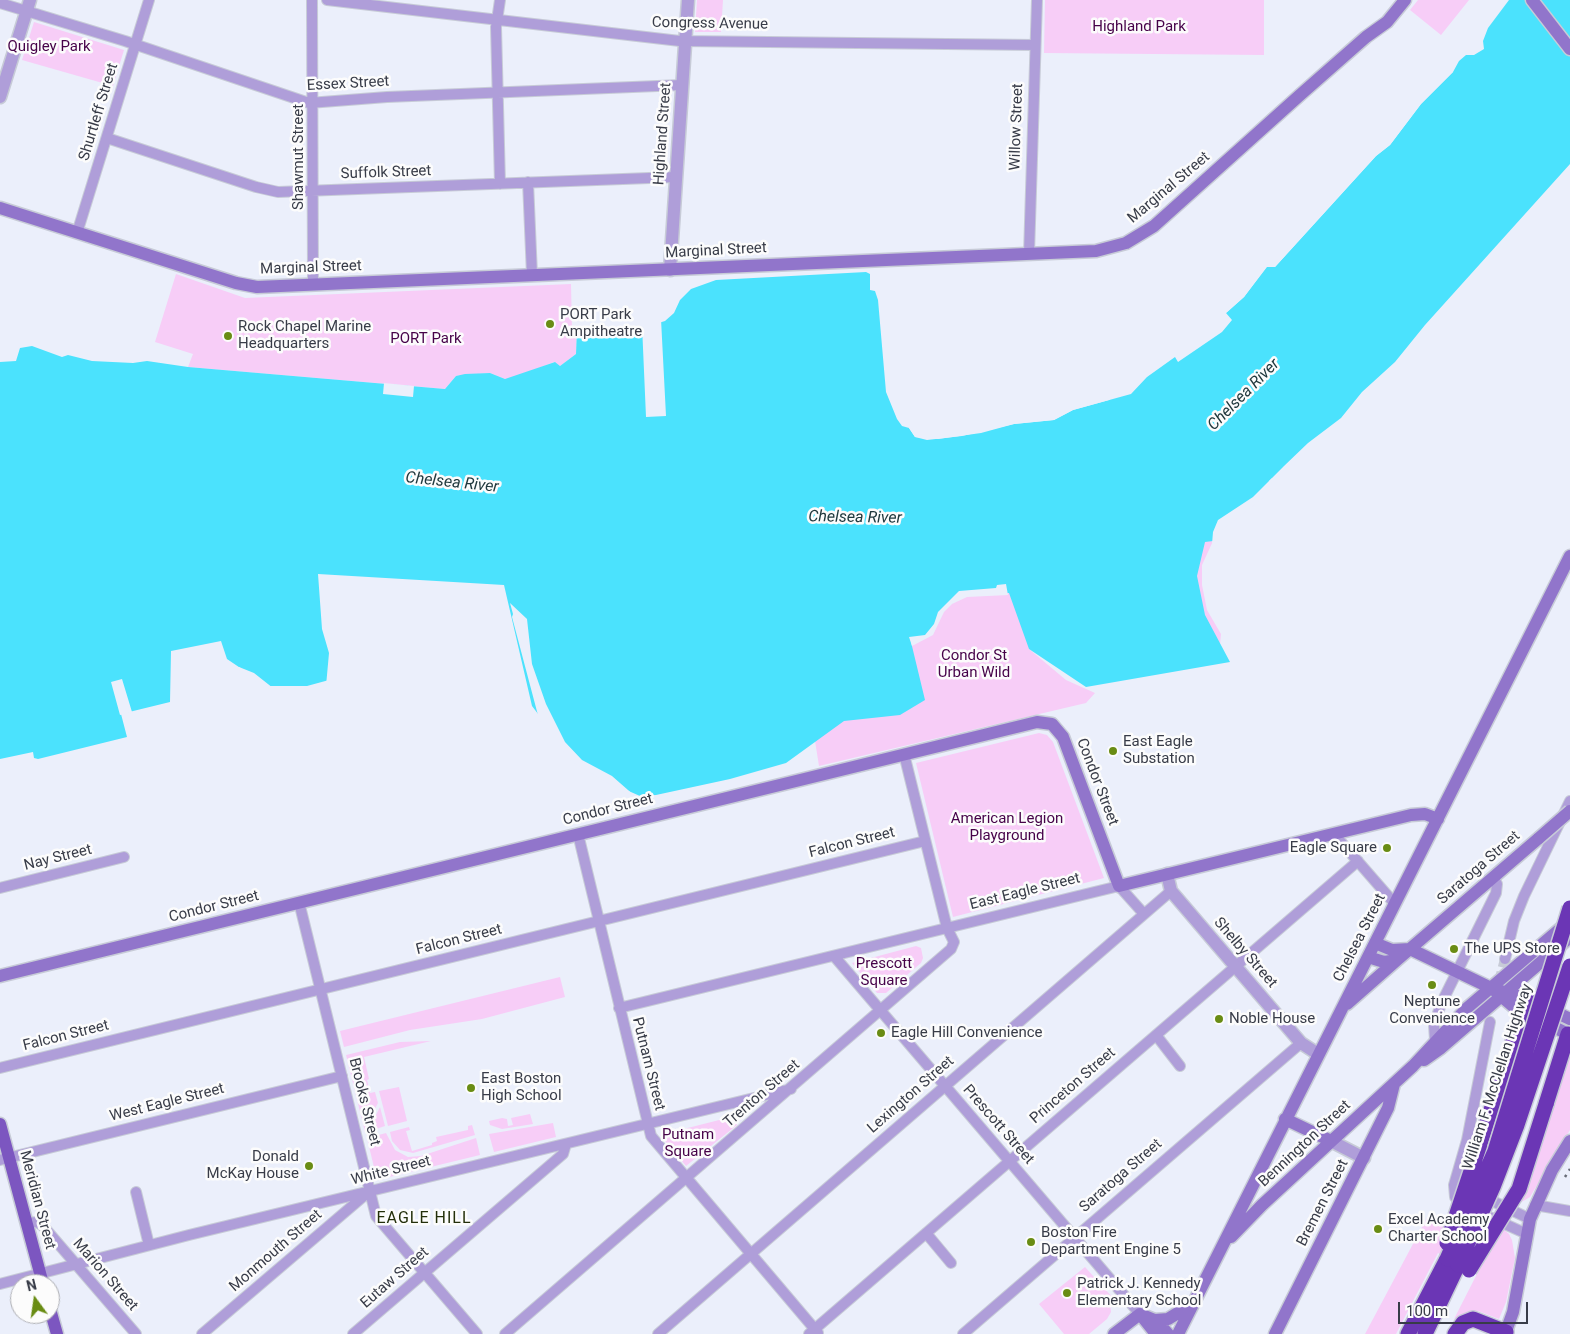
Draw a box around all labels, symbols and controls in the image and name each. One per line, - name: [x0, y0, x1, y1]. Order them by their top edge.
- street label: Congress Avenue: [652, 14, 768, 34]
- park label: Highland Park: [1092, 18, 1186, 36]
- park label: Quigley Park: [7, 38, 91, 56]
- street label: Shurtleff Street: [76, 61, 122, 163]
- street label: Essex Street: [306, 73, 390, 95]
- street label: Highland Street: [650, 82, 676, 186]
- street label: Willow Street: [1006, 83, 1028, 171]
- street label: Shawmut Street: [290, 104, 308, 210]
- street label: Marginal Street: [1124, 148, 1214, 228]
- street label: Suffolk Street: [340, 162, 432, 184]
- street label: Marginal Street: [665, 239, 767, 263]
- street label: Marginal Street: [260, 257, 362, 279]
- place label: PORT Park Ampitheatre: [560, 306, 642, 341]
- place label: Rock Chapel Marine Headquarters: [238, 318, 371, 353]
- marker: PORT Park Ampitheatre: [544, 318, 556, 330]
- marker: Rock Chapel Marine Headquarters: [222, 330, 234, 342]
- park label: PORT Park: [390, 330, 462, 348]
- water label: Chelsea River: [1204, 355, 1284, 435]
- water label: Chelsea River: [405, 469, 499, 497]
- water label: Chelsea River: [808, 508, 902, 528]
- park label: Condor St Urban Wild: [938, 647, 1010, 682]
- place label: East Eagle Substation: [1123, 733, 1195, 768]
- street label: Condor Street: [1072, 736, 1122, 828]
- marker: East Eagle Substation: [1107, 745, 1119, 757]
- street label: Condor Street: [561, 790, 655, 830]
- park label: American Legion Playground: [951, 810, 1063, 845]
- street label: Falcon Street: [807, 824, 897, 862]
- street label: Saratoga Street: [1434, 827, 1524, 909]
- place label: Eagle Square: [1290, 839, 1377, 857]
- street label: Nay Street: [22, 841, 94, 875]
- marker: Eagle Square: [1381, 842, 1393, 854]
- street label: East Eagle Street: [968, 870, 1082, 914]
- street label: Condor Street: [167, 887, 261, 927]
- street label: Chelsea Street: [1330, 891, 1390, 985]
- street label: Shelby Street: [1210, 914, 1280, 992]
- street label: Falcon Street: [414, 921, 504, 959]
- place label: The UPS Store: [1464, 940, 1560, 958]
- marker: The UPS Store: [1448, 943, 1460, 955]
- park label: Prescott Square: [856, 955, 912, 990]
- marker: Neptune Convenience: [1426, 979, 1438, 991]
- street label: William F. McClellan Highway: [1459, 982, 1537, 1172]
- place label: Neptune Convenience: [1389, 993, 1475, 1028]
- place label: Noble House: [1229, 1010, 1315, 1028]
- marker: Noble House: [1213, 1013, 1225, 1025]
- street label: Putnam Street: [628, 1015, 668, 1113]
- street label: Falcon Street: [21, 1017, 111, 1055]
- place label: Eagle Hill Convenience: [891, 1024, 1042, 1042]
- marker: Eagle Hill Convenience: [875, 1027, 887, 1039]
- street label: Princeton Street: [1027, 1044, 1119, 1128]
- street label: Lexington Street: [864, 1053, 958, 1137]
- street label: Brooks Street: [344, 1056, 384, 1148]
- street label: Trenton Street: [720, 1056, 804, 1132]
- place label: East Boston High School: [481, 1070, 562, 1105]
- street label: West Eagle Street: [108, 1080, 226, 1126]
- marker: East Boston High School: [465, 1082, 477, 1094]
- street label: Prescott Street: [959, 1082, 1037, 1168]
- street label: Bennington Street: [1255, 1097, 1355, 1191]
- park label: Putnam Square: [662, 1126, 714, 1161]
- street label: Saratoga Street: [1076, 1135, 1166, 1217]
- place label: Donald McKay House: [207, 1148, 299, 1183]
- street label: Meridian Street: [15, 1149, 59, 1251]
- street label: White Street: [349, 1152, 433, 1190]
- street label: Bremen Street: [1293, 1157, 1353, 1249]
- marker: Donald McKay House: [303, 1160, 315, 1172]
- street label: Monmouth Street: [226, 1206, 326, 1296]
- district label: EAGLE HILL: [375, 1209, 473, 1229]
- place label: Excel Academy Charter School: [1388, 1211, 1489, 1246]
- marker: Excel Academy Charter School: [1372, 1223, 1384, 1235]
- place label: Boston Fire Department Engine 5: [1041, 1224, 1181, 1259]
- street label: Marion Street: [69, 1235, 141, 1315]
- marker: Boston Fire Department Engine 5: [1025, 1236, 1037, 1248]
- street label: Eutaw Street: [357, 1244, 433, 1312]
- north arrow: [10, 1274, 60, 1324]
- place label: Patrick J. Kennedy Elementary School: [1077, 1275, 1201, 1310]
- text: N: [25, 1276, 38, 1294]
- marker: Patrick J. Kennedy Elementary School: [1061, 1287, 1073, 1299]
- scale bar: [1400, 1292, 1530, 1324]
- text: 100 m: [1406, 1302, 1448, 1320]

